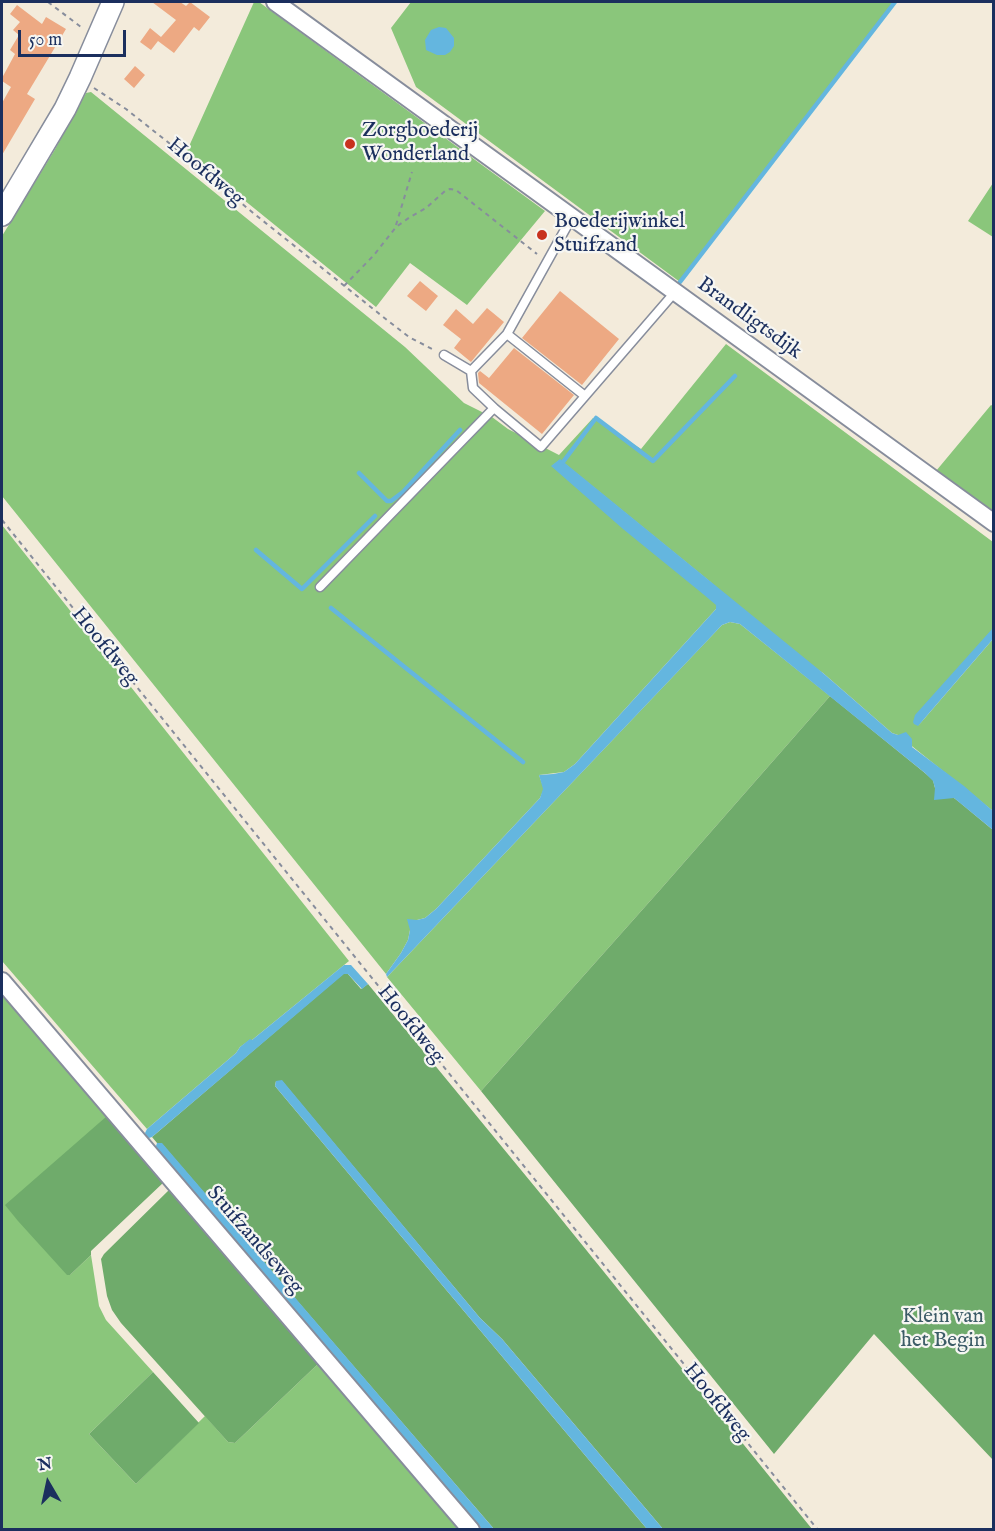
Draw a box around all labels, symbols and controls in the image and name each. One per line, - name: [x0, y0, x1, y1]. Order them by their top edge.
- scale bar: [21, 18, 129, 56]
- text: 50 m: [29, 29, 62, 52]
- place label: Zorgboederij Wonderland: [362, 119, 478, 169]
- street label: Hoofdweg: [161, 133, 249, 213]
- marker: Zorgboederij Wonderland: [343, 137, 357, 151]
- place label: Boederijwinkel Stuifzand: [554, 210, 685, 260]
- marker: Boederijwinkel Stuifzand: [535, 228, 549, 242]
- street label: Brandligtsdijk: [692, 273, 806, 365]
- street label: Hoofdweg: [65, 603, 143, 691]
- street label: Hoofdweg: [371, 981, 449, 1069]
- street label: Stuifzandseweg: [200, 1182, 308, 1300]
- park label: Klein van het Begin: [901, 1305, 985, 1355]
- street label: Hoofdweg: [677, 1359, 755, 1447]
- north arrow: [18, 1453, 78, 1513]
- text: N: [37, 1454, 54, 1476]

